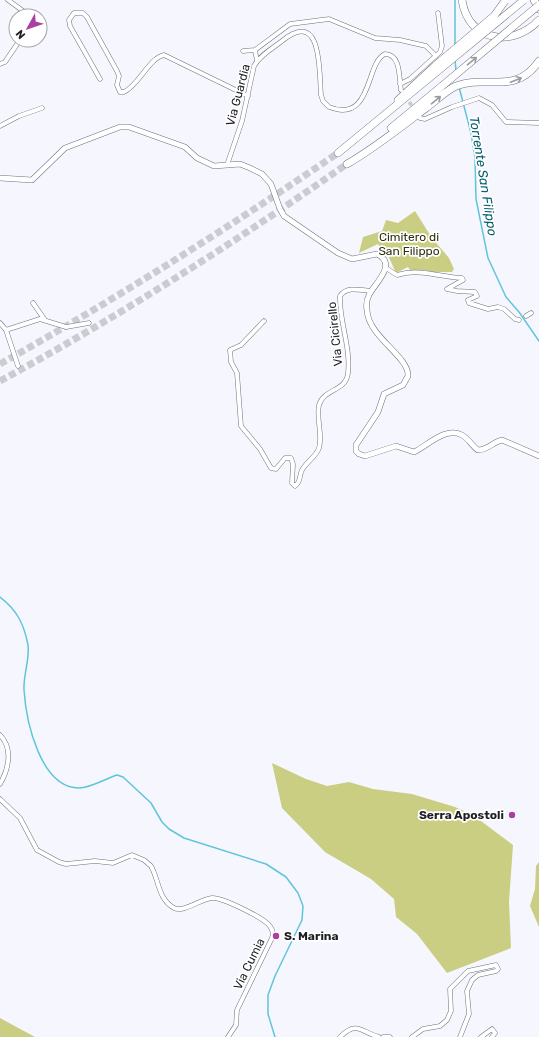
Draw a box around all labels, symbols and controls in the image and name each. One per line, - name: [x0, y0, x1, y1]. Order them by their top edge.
- north arrow: [8, 8, 48, 48]
- text: N: [13, 27, 28, 41]
- one-way arrow: [466, 57, 477, 66]
- street label: Via Guardia: [223, 63, 253, 127]
- one-way arrow: [509, 75, 521, 83]
- one-way arrow: [430, 96, 441, 105]
- water label: Torrente San Filippo: [467, 115, 500, 237]
- park label: Cimitero di San Filippo: [378, 230, 440, 258]
- street label: Via Cicirello: [325, 301, 345, 367]
- place label: Serra Apostoli: [419, 808, 504, 822]
- marker: Serra Apostoli: [507, 810, 517, 820]
- place label: S. Marina: [284, 929, 339, 943]
- marker: S. Marina: [271, 931, 281, 941]
- street label: Via Cumia: [230, 936, 268, 992]

